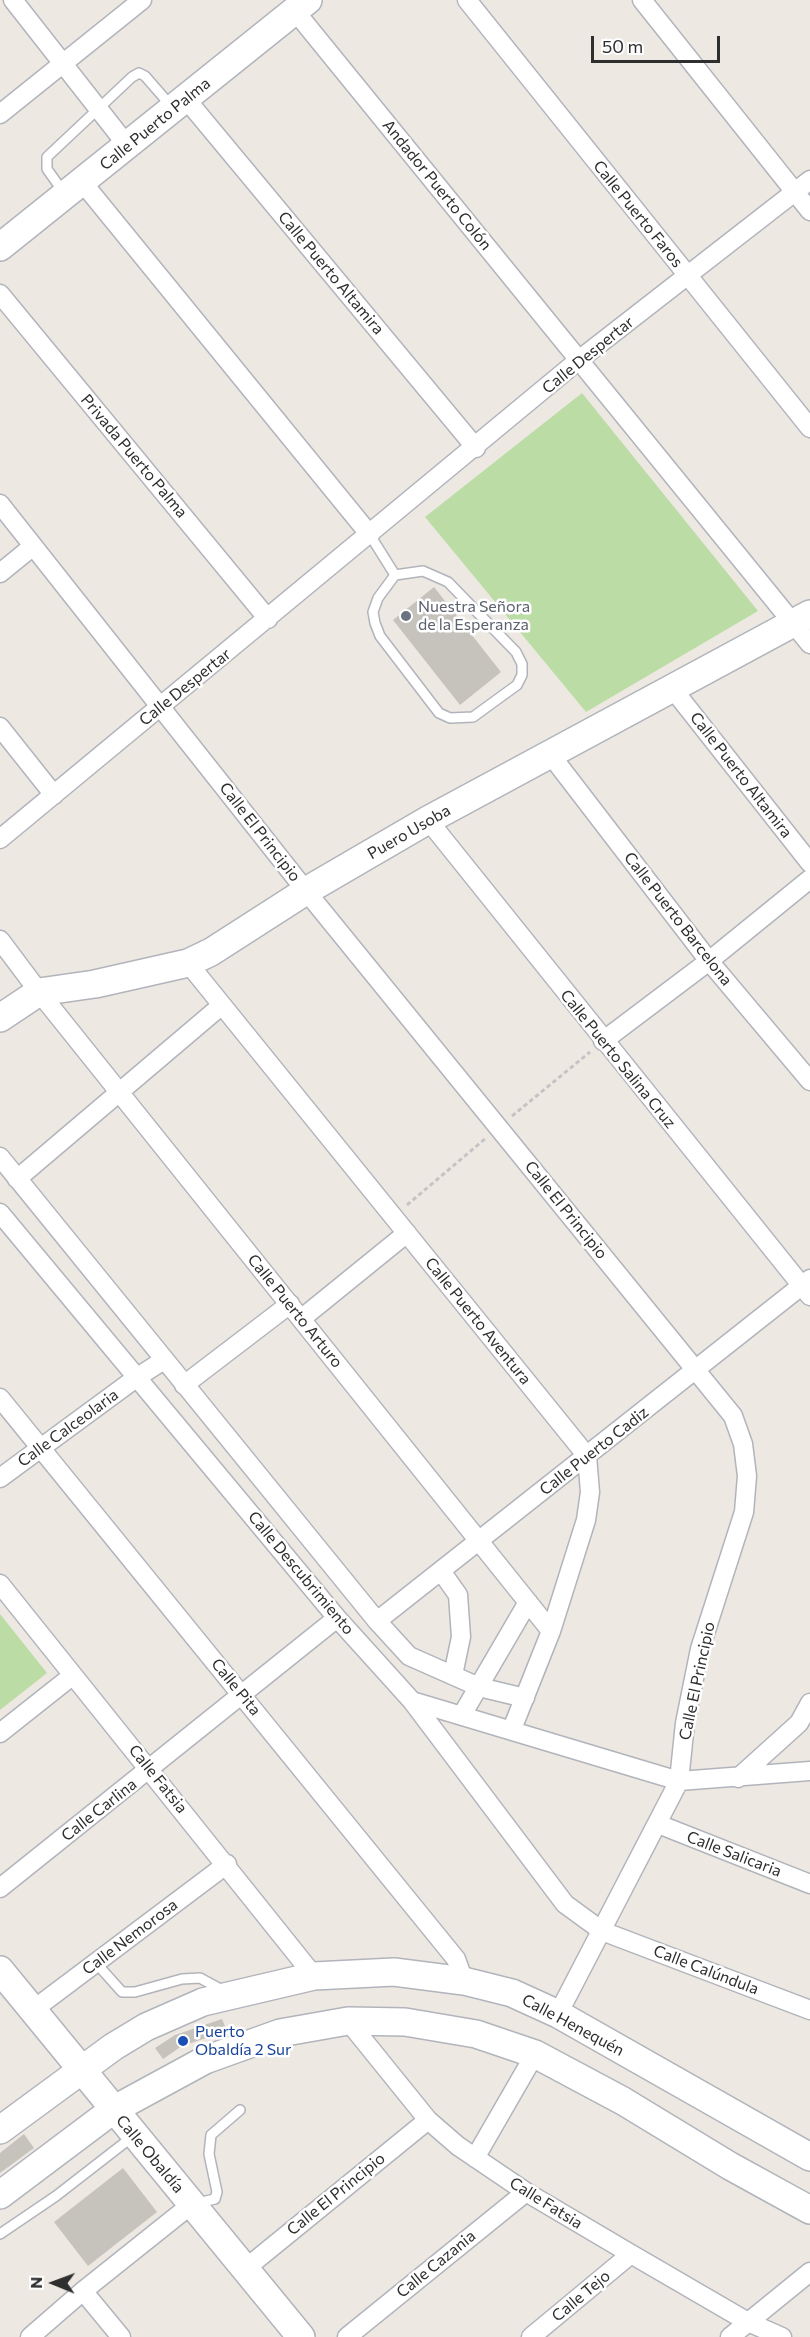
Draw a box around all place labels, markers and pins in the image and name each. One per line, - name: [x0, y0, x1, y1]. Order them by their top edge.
- place label: Nuestra Señora de la Esperanza: [418, 597, 530, 635]
- marker: Nuestra Señora de la Esperanza: [399, 609, 413, 623]
- place label: Puerto Obaldía 2 Sur: [195, 2022, 291, 2060]
- marker: Puerto Obaldía 2 Sur: [176, 2034, 190, 2048]

